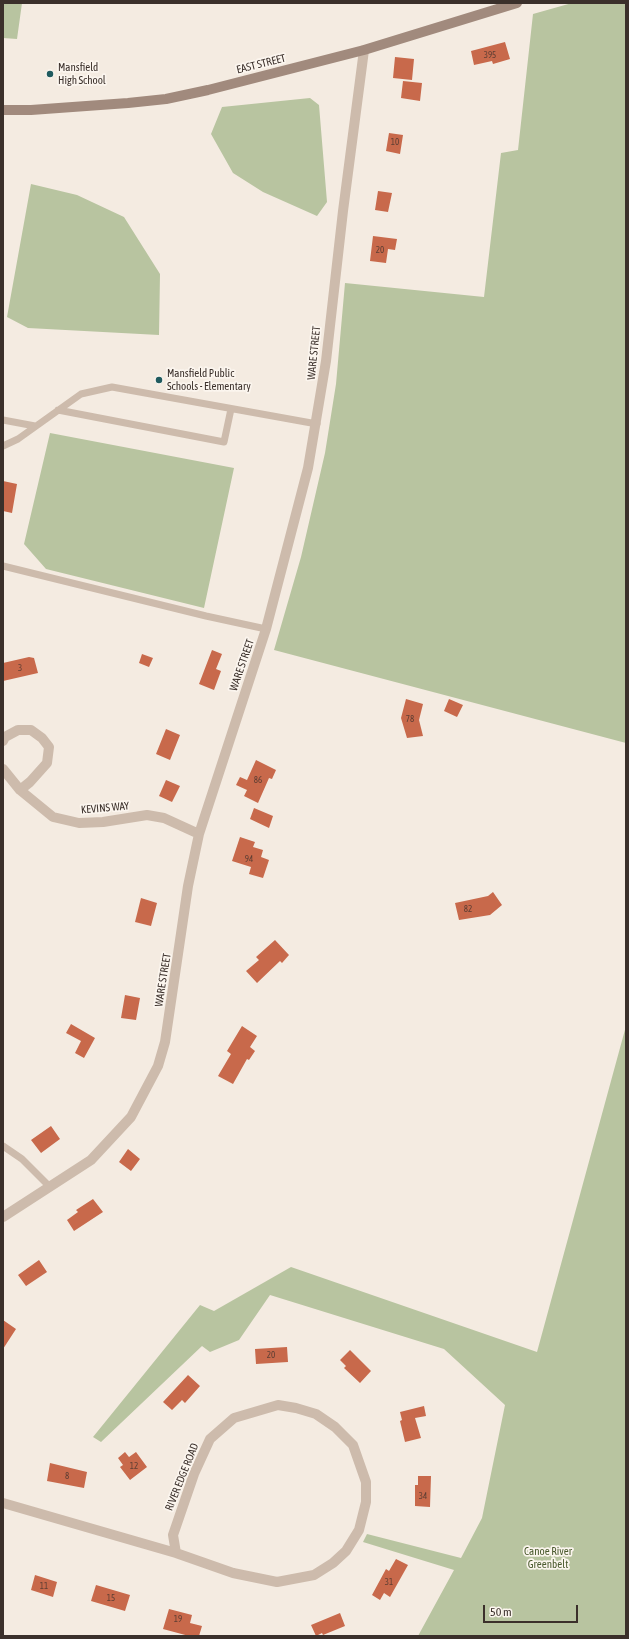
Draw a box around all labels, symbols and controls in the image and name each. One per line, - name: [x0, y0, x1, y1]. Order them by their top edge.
- house number: 395: [484, 50, 496, 60]
- street label: EAST STREET: [235, 52, 287, 76]
- place label: Mansfield High School: [58, 61, 106, 87]
- marker: Mansfield High School: [45, 69, 55, 79]
- house number: 10: [391, 137, 399, 147]
- house number: 20: [376, 245, 384, 255]
- street label: WARE STREET: [305, 325, 323, 381]
- place label: Mansfield Public Schools - Elementary: [167, 367, 251, 393]
- marker: Mansfield Public Schools - Elementary: [154, 375, 164, 385]
- street label: WARE STREET: [227, 637, 257, 693]
- house number: 3: [18, 663, 22, 673]
- house number: 78: [406, 714, 414, 724]
- house number: 86: [254, 775, 262, 785]
- street label: KEVINS WAY: [80, 799, 130, 817]
- house number: 94: [245, 854, 253, 864]
- house number: 82: [464, 904, 472, 914]
- street label: WARE STREET: [152, 952, 174, 1008]
- house number: 20: [267, 1350, 275, 1360]
- street label: RIVER EDGE ROAD: [162, 1441, 202, 1513]
- house number: 12: [130, 1461, 138, 1471]
- house number: 8: [65, 1471, 69, 1481]
- house number: 34: [419, 1491, 427, 1501]
- park label: Canoe River Greenbelt: [524, 1545, 572, 1571]
- house number: 31: [385, 1577, 393, 1587]
- house number: 11: [40, 1581, 48, 1591]
- house number: 15: [107, 1593, 115, 1603]
- scale bar: [485, 1597, 580, 1623]
- text: 50 m: [490, 1605, 512, 1619]
- house number: 19: [174, 1614, 182, 1624]

